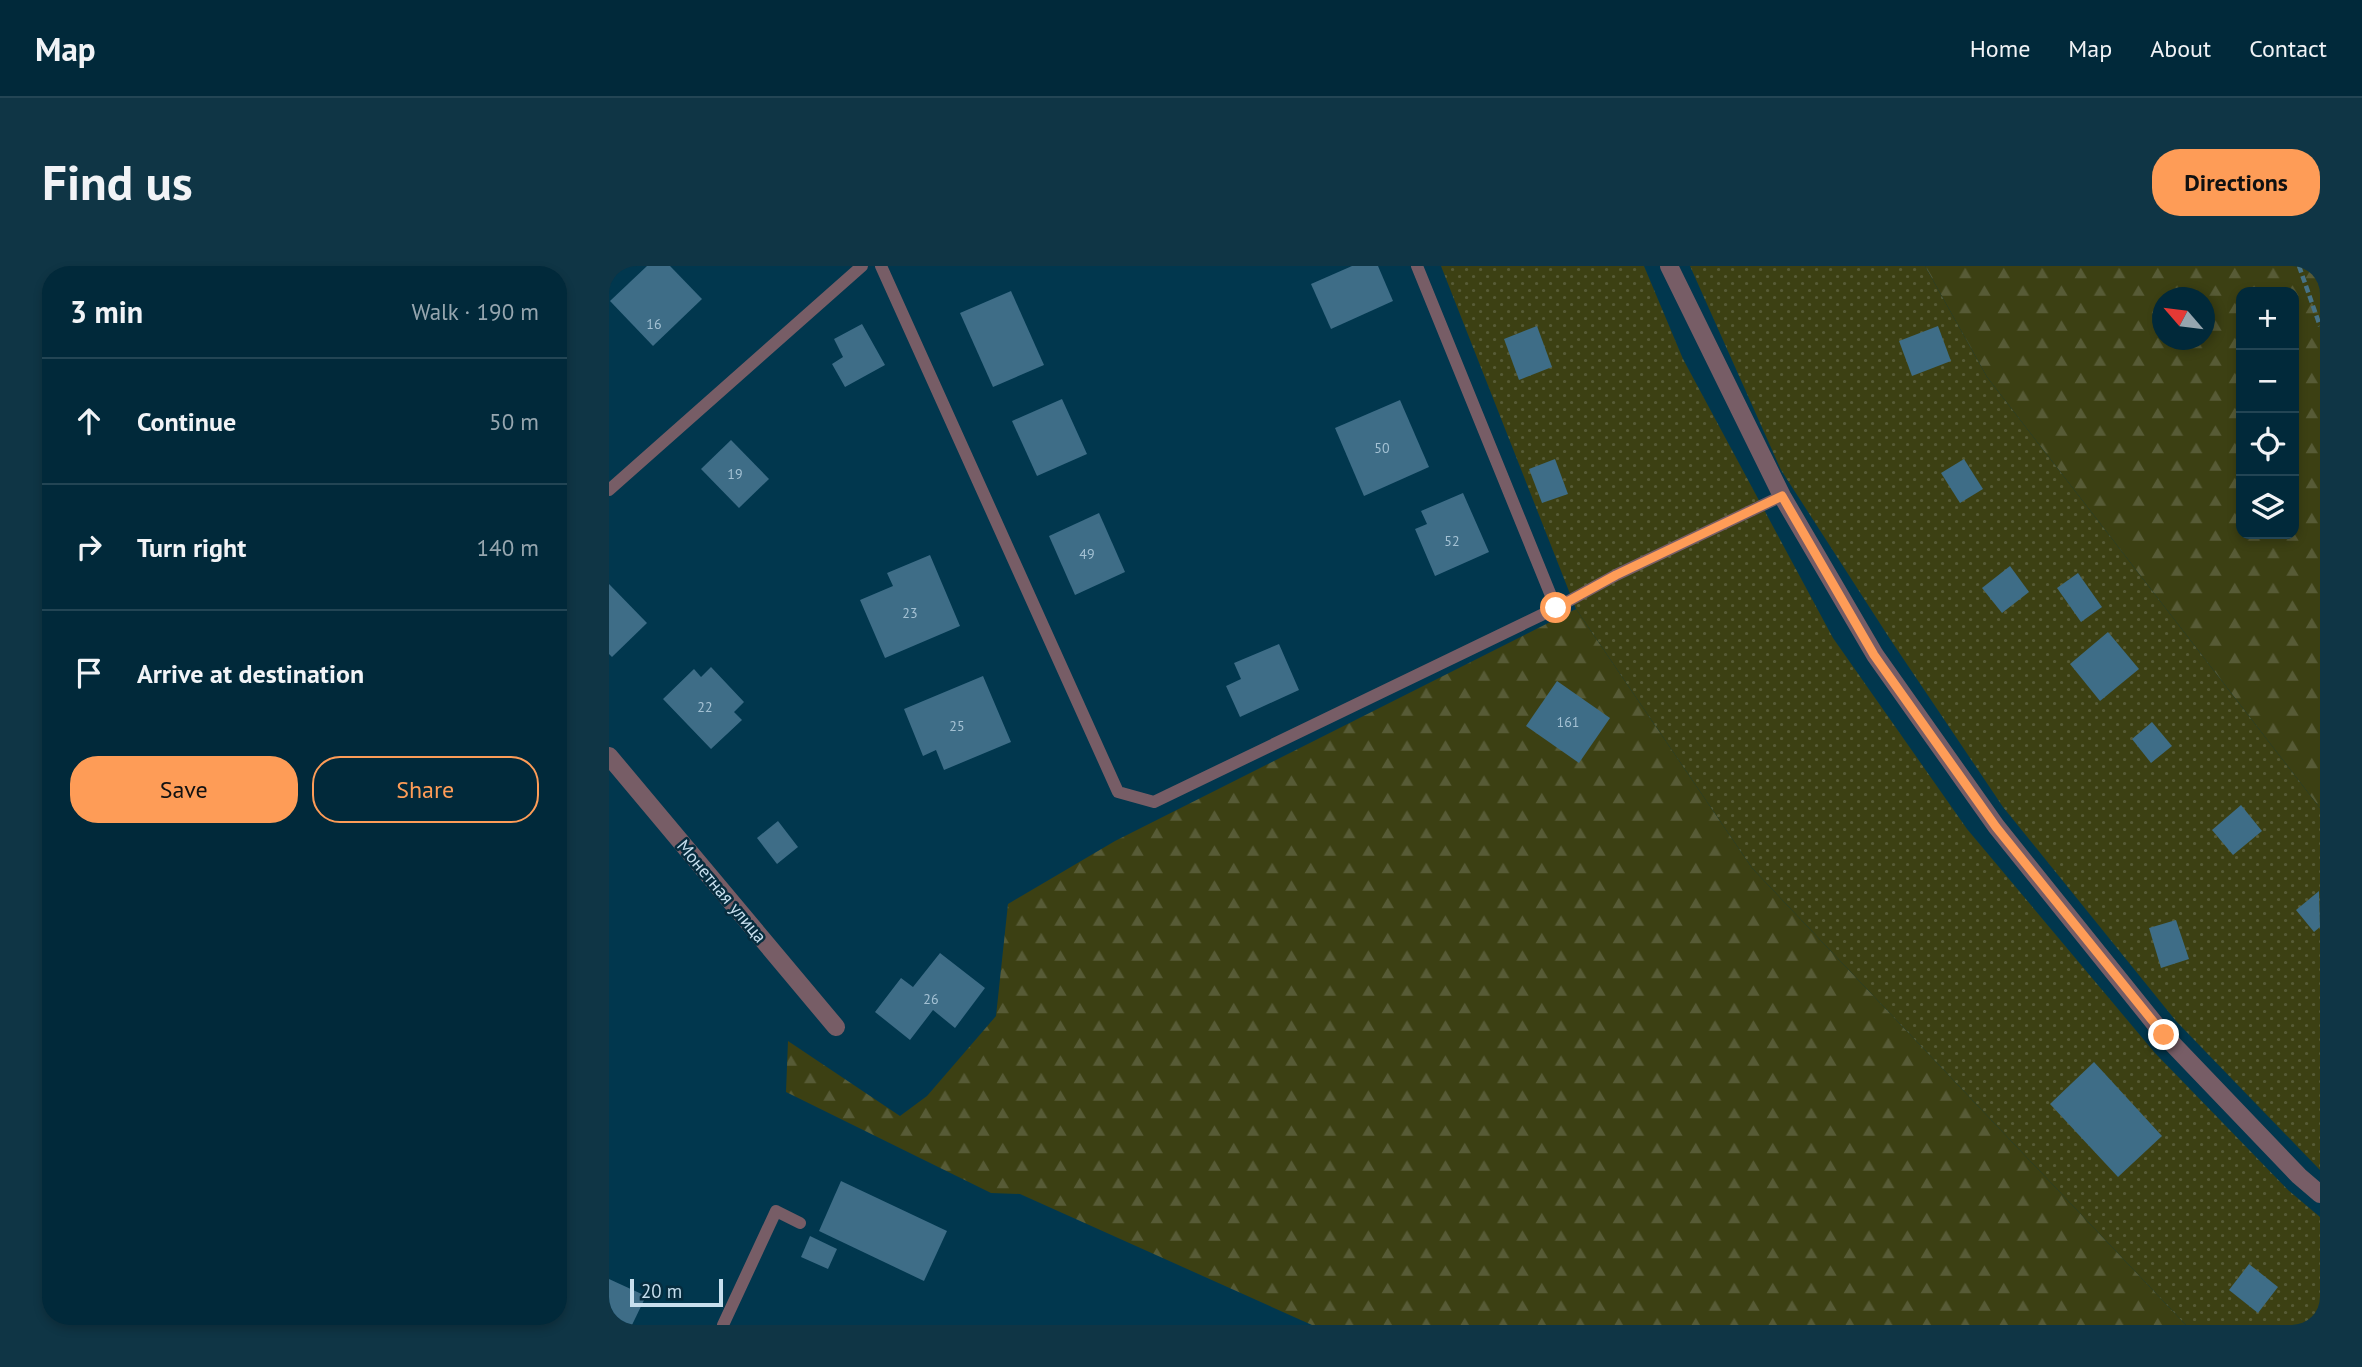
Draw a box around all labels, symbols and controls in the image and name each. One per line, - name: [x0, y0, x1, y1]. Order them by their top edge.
- text: Map: [35, 27, 96, 70]
- text: Home: [1970, 33, 2030, 64]
- text: Map: [2068, 33, 2112, 64]
- text: About: [2150, 33, 2211, 64]
- text: Contact: [2249, 33, 2327, 64]
- button: Directions: [2152, 149, 2320, 216]
- text: Find us: [42, 150, 193, 214]
- north arrow: [2152, 287, 2215, 350]
- map controls: [2236, 287, 2299, 539]
- button: +: [2236, 287, 2299, 350]
- text: 3 min: [70, 292, 143, 331]
- text: Walk · 190 m: [412, 297, 539, 326]
- house number: 16: [646, 315, 662, 333]
- button: −: [2236, 350, 2299, 413]
- icon: ahead: [70, 402, 108, 440]
- text: Continue: [137, 405, 236, 438]
- text: 50 m: [489, 407, 539, 436]
- button: locate: [2236, 413, 2299, 476]
- house number: 50: [1374, 439, 1390, 457]
- house number: 19: [727, 465, 743, 483]
- button: layers: [2236, 476, 2299, 539]
- icon: right: [70, 528, 108, 566]
- text: Turn right: [137, 531, 246, 564]
- house number: 52: [1444, 532, 1460, 550]
- text: 140 m: [477, 533, 539, 562]
- house number: 49: [1079, 545, 1095, 563]
- route start: [1540, 592, 1571, 623]
- house number: 23: [902, 604, 918, 622]
- icon: arrive: [70, 654, 108, 692]
- text: Arrive at destination: [137, 657, 364, 690]
- house number: 22: [697, 698, 713, 716]
- house number: 161: [1557, 713, 1579, 731]
- house number: 25: [949, 717, 965, 735]
- button: Save: [70, 756, 298, 823]
- button: Share: [312, 756, 539, 823]
- street label: Монетная улица: [672, 835, 772, 947]
- house number: 26: [923, 990, 939, 1008]
- route end: [2148, 1019, 2179, 1050]
- scale bar: [630, 1276, 723, 1308]
- text: 20 m: [641, 1279, 682, 1303]

